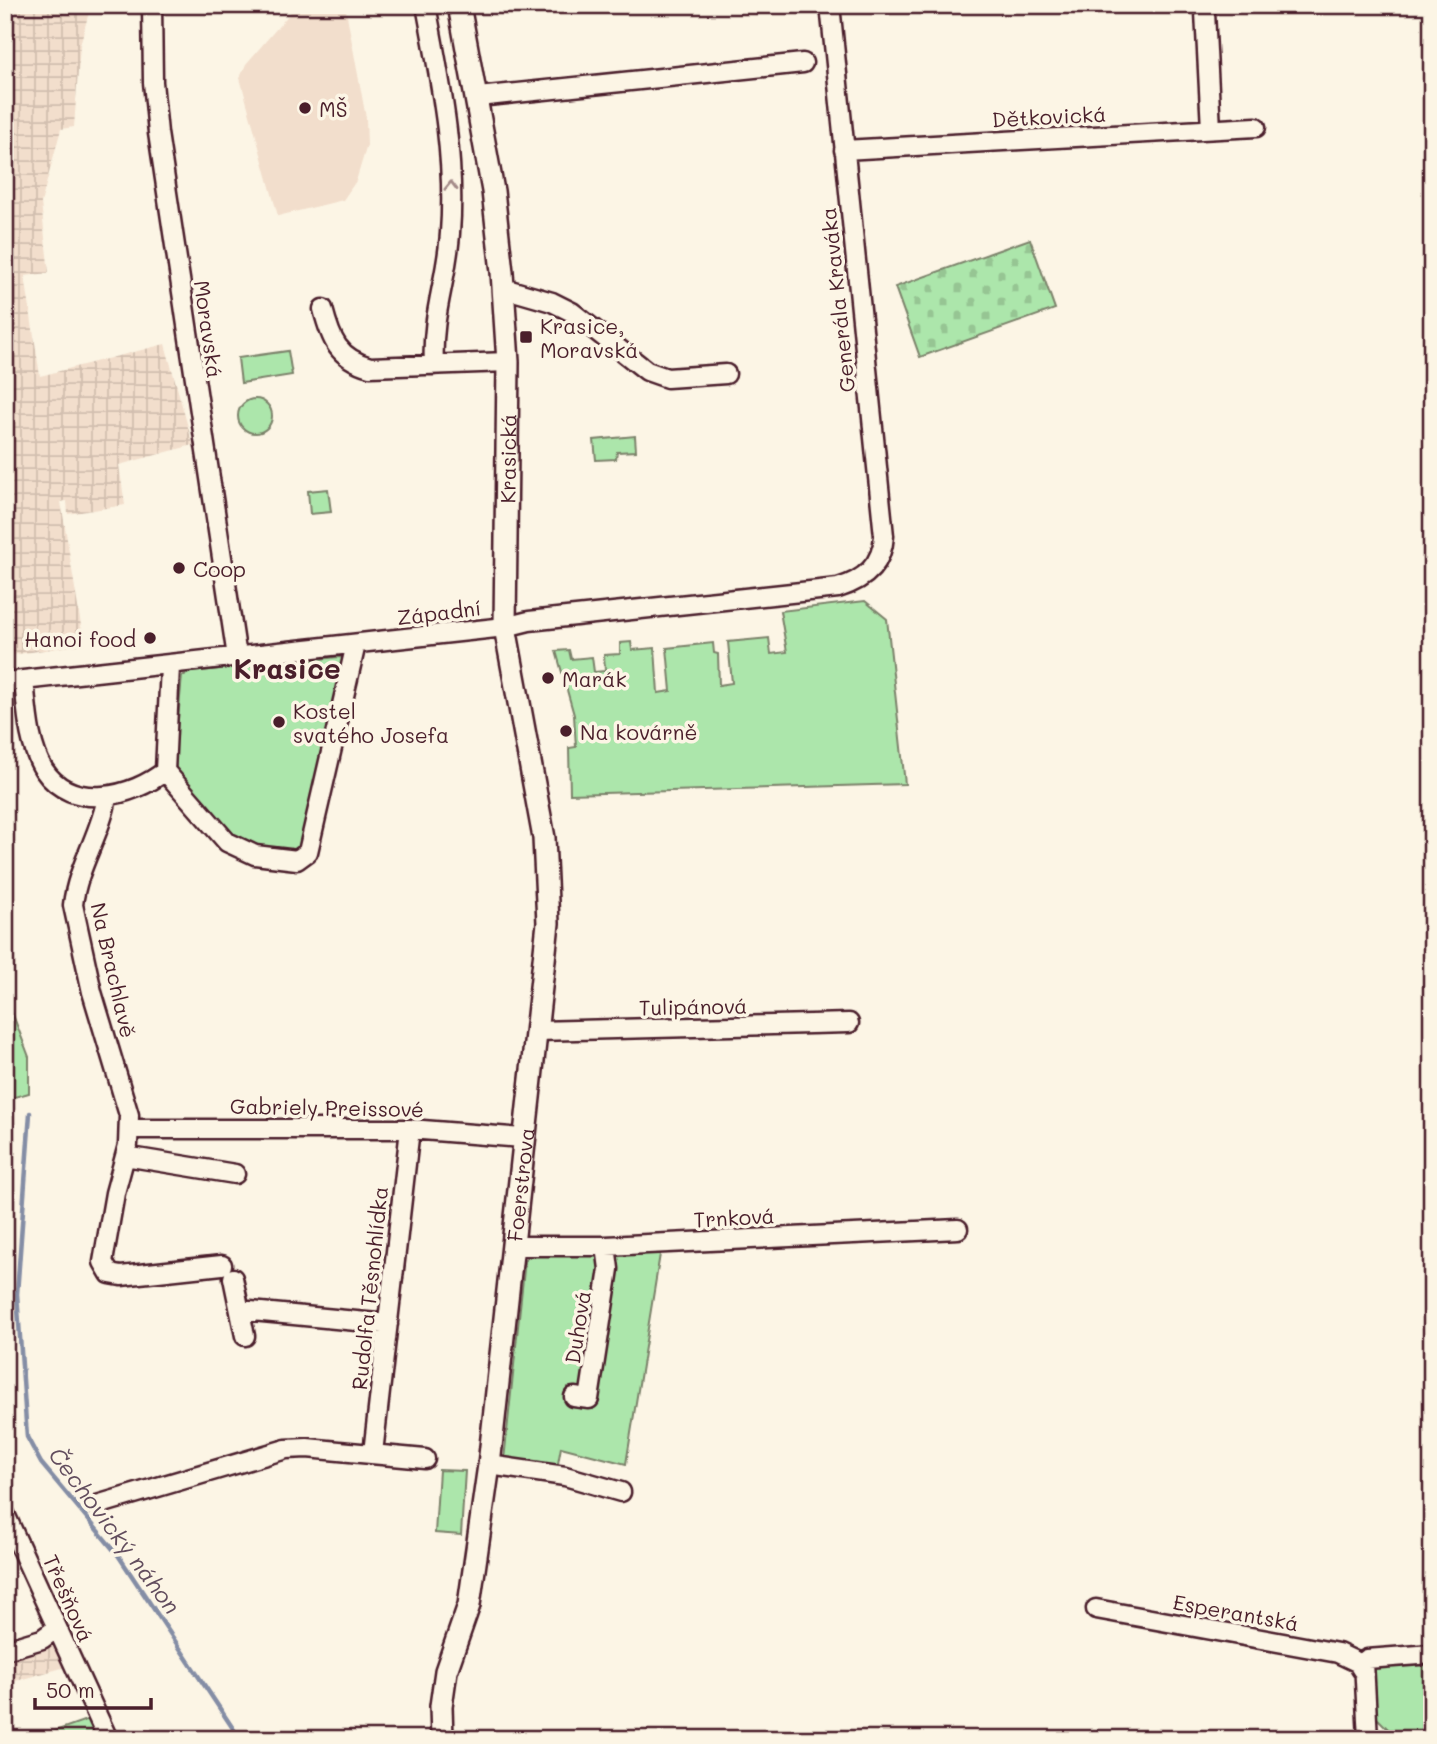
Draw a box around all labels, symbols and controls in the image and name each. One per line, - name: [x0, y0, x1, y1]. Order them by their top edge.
- place label: MŠ: [319, 95, 348, 122]
- marker: MŠ: [297, 100, 313, 116]
- street label: Dětkovická: [991, 100, 1107, 132]
- one-way arrow: [444, 180, 459, 191]
- street label: Generála Kraváka: [814, 206, 860, 394]
- street label: Moravská: [189, 278, 229, 380]
- place label: Krasice, Moravská: [540, 312, 638, 363]
- marker: Krasice, Moravská: [518, 329, 534, 345]
- street label: Krasická: [493, 414, 521, 504]
- place label: Coop: [193, 555, 246, 582]
- marker: Coop: [171, 560, 187, 576]
- street label: Západní: [395, 593, 483, 631]
- place label: Hanoi food: [24, 625, 136, 652]
- marker: Hanoi food: [142, 630, 158, 646]
- district label: Krasice: [233, 650, 341, 686]
- place label: Marák: [562, 665, 627, 692]
- marker: Marák: [540, 670, 556, 686]
- place label: Kostel svatého Josefa: [293, 697, 449, 748]
- marker: Kostel svatého Josefa: [271, 714, 287, 730]
- place label: Na kovárně: [580, 718, 697, 745]
- marker: Na kovárně: [558, 723, 574, 739]
- street label: Na Brachlavě: [85, 900, 143, 1040]
- street label: Tulipánová: [639, 992, 747, 1020]
- street label: Gabriely Preissové: [230, 1092, 424, 1122]
- street label: Foerstrova: [500, 1126, 539, 1243]
- street label: Rudolfa Těsnohlídka: [345, 1185, 393, 1391]
- street label: Trnková: [693, 1201, 775, 1233]
- street label: Duhová: [558, 1289, 596, 1365]
- water label: Čechovický náhon: [42, 1440, 188, 1620]
- street label: Třešňová: [38, 1550, 100, 1646]
- street label: Esperantská: [1171, 1588, 1301, 1636]
- scale bar: [35, 1667, 150, 1711]
- text: 50 m: [46, 1676, 95, 1703]

